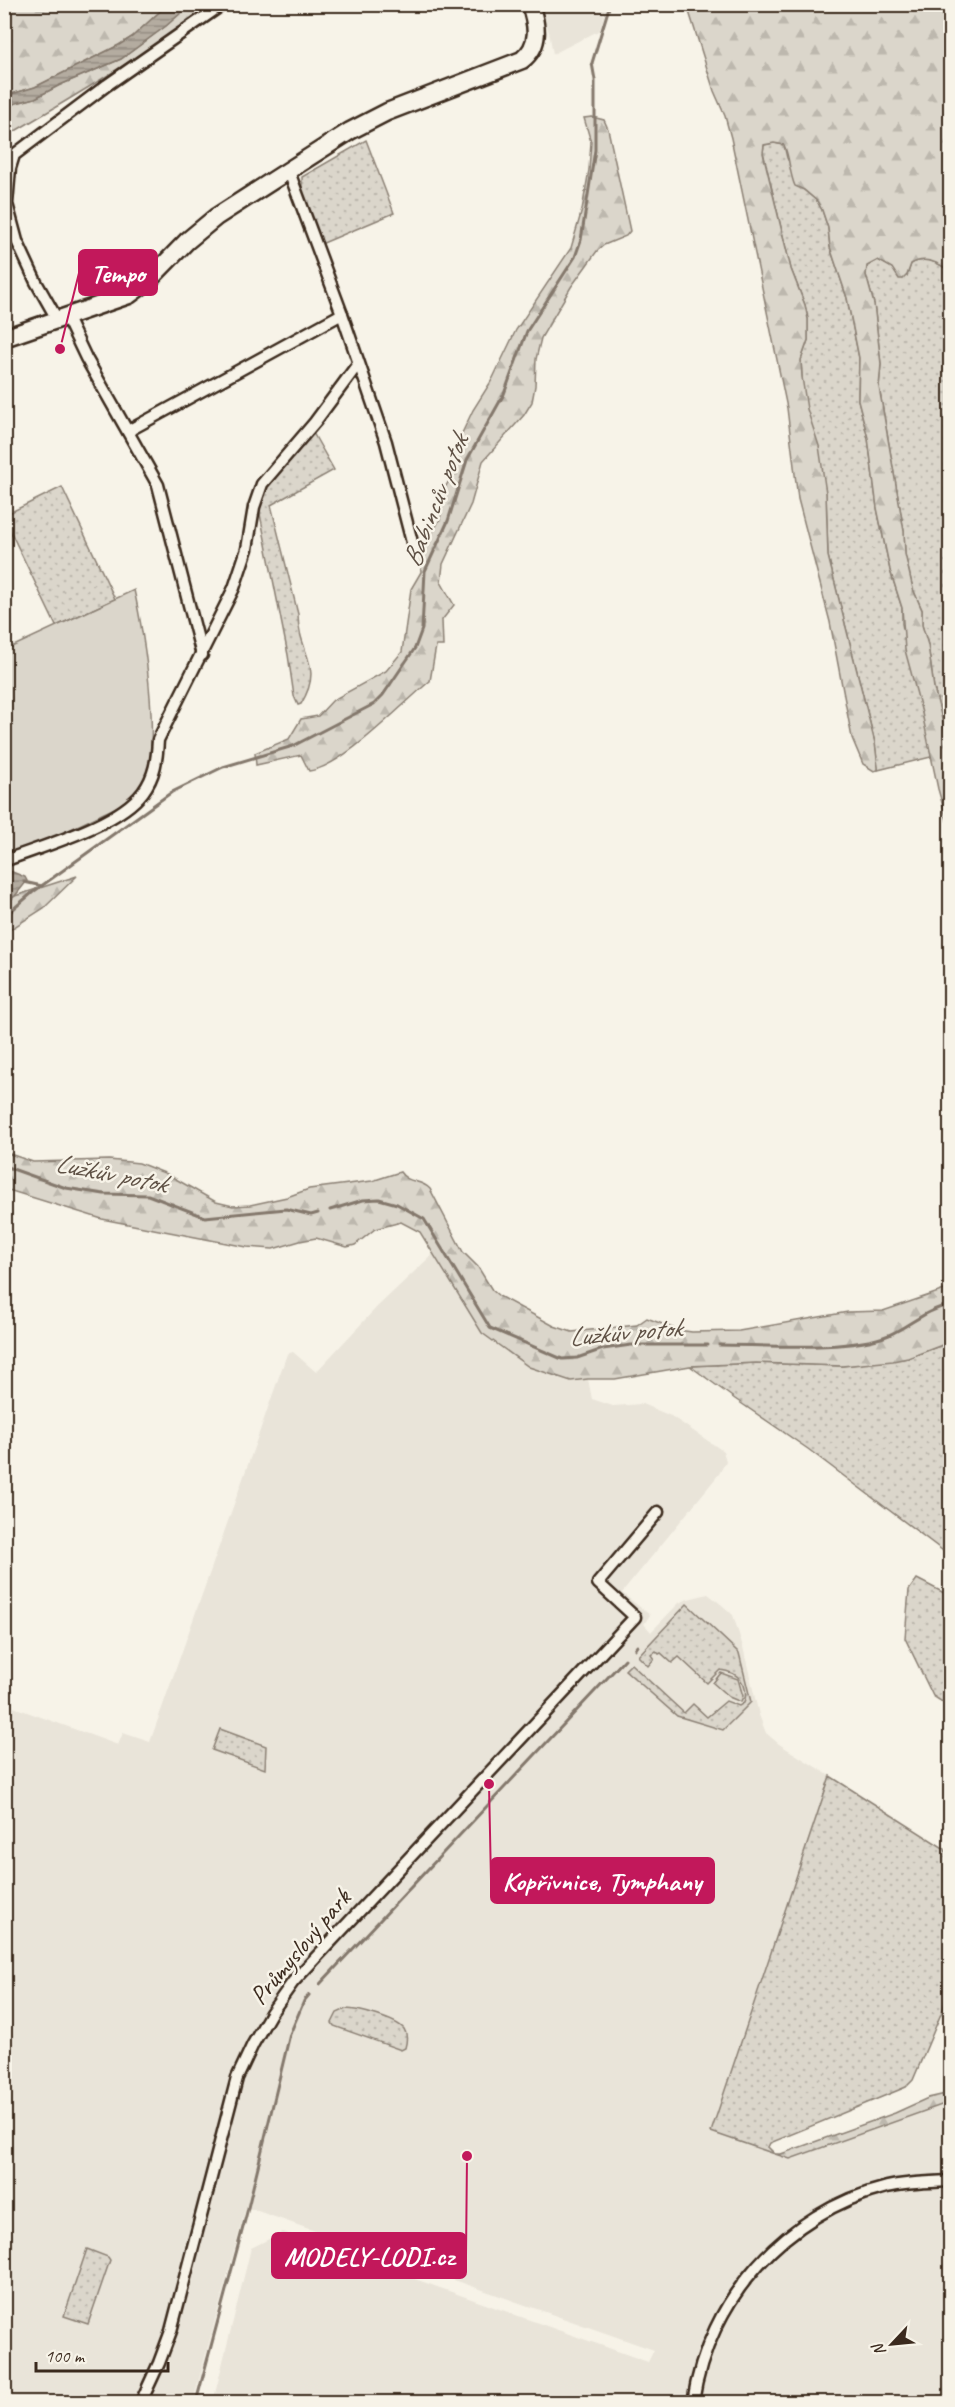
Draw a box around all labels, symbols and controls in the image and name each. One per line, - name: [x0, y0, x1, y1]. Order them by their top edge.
- callout: Tempo: [79, 250, 157, 295]
- text: Tempo: [91, 256, 147, 290]
- water label: Babincův potok: [394, 426, 478, 572]
- water label: Lužkův potok: [53, 1146, 174, 1201]
- water label: Lužkův potok: [568, 1310, 688, 1354]
- callout: Kopřivnice, Tymphany: [491, 1858, 714, 1903]
- text: Kopřivnice, Tymphany: [503, 1864, 704, 1898]
- street label: Průmyslový park: [242, 1881, 359, 2012]
- callout: MODELY-LODI.cz: [272, 2233, 466, 2278]
- text: MODELY-LODI.cz: [284, 2239, 457, 2273]
- north arrow: [862, 2314, 922, 2374]
- scale bar: [36, 2335, 168, 2373]
- text: N: [867, 2339, 891, 2359]
- text: 100 m: [45, 2345, 86, 2367]

